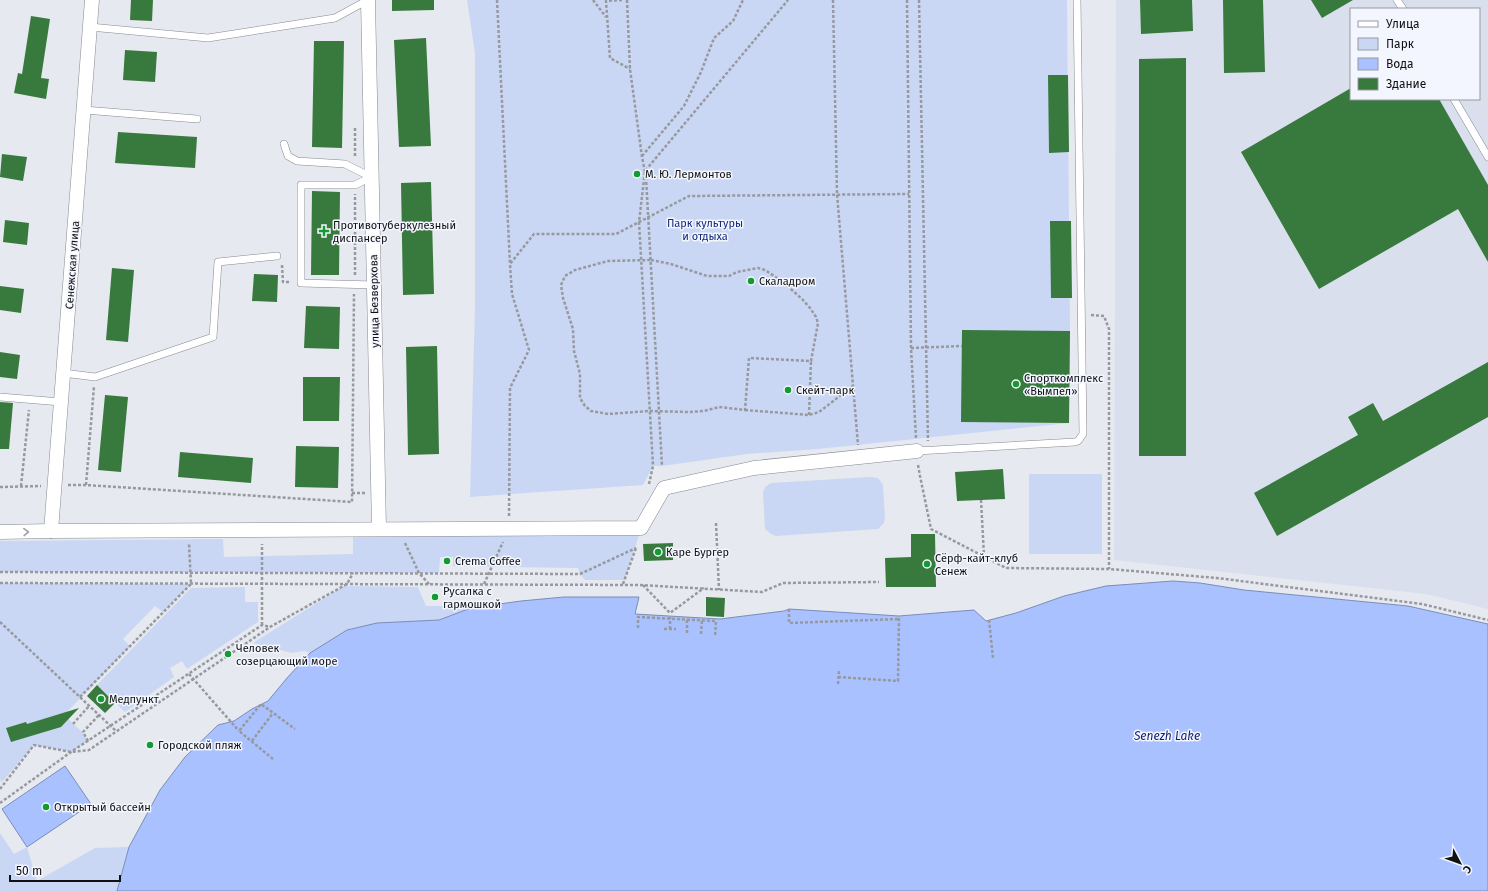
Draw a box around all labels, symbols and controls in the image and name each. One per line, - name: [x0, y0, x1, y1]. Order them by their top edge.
- legend: [1350, 8, 1480, 100]
- text: Улица: [1386, 17, 1420, 31]
- text: Парк: [1386, 37, 1415, 51]
- text: Вода: [1386, 57, 1413, 71]
- text: Здание: [1386, 77, 1426, 91]
- place label: М. Ю. Лермонтов: [645, 168, 732, 181]
- marker: М. Ю. Лермонтов: [632, 169, 642, 179]
- park label: Парк культуры и отдыха: [667, 217, 743, 243]
- place label: Противотуберкулезный диспансер: [333, 219, 456, 245]
- street label: Сенежская улица: [63, 220, 82, 310]
- marker: Противотуберкулезный диспансер: [318, 225, 330, 237]
- street label: улица Безверхова: [367, 254, 382, 348]
- place label: Скаладром: [759, 275, 815, 288]
- marker: Скаладром: [746, 276, 756, 286]
- place label: Спорткомплекс «Вымпел»: [1024, 372, 1103, 398]
- marker: Спорткомплекс «Вымпел»: [1011, 379, 1021, 389]
- place label: Скейт-парк: [796, 384, 854, 397]
- marker: Скейт-парк: [783, 385, 793, 395]
- one-way arrow: [23, 527, 29, 536]
- place label: Каре Бургер: [666, 546, 729, 559]
- marker: Каре Бургер: [653, 547, 663, 557]
- place label: Сёрф-кайт-клуб Сенеж: [935, 552, 1018, 578]
- place label: Crema Coffee: [455, 555, 521, 568]
- marker: Crema Coffee: [442, 556, 452, 566]
- marker: Сёрф-кайт-клуб Сенеж: [922, 559, 932, 569]
- place label: Русалка с гармошкой: [443, 585, 501, 611]
- marker: Русалка с гармошкой: [430, 592, 440, 602]
- place label: Человек созерцающий море: [236, 642, 337, 668]
- marker: Человек созерцающий море: [223, 649, 233, 659]
- place label: Медпункт: [109, 693, 159, 706]
- marker: Медпункт: [96, 694, 106, 704]
- water label: Senezh Lake: [1133, 729, 1200, 743]
- place label: Городской пляж: [158, 739, 242, 752]
- marker: Городской пляж: [145, 740, 155, 750]
- place label: Открытый бассейн: [54, 801, 151, 814]
- marker: Открытый бассейн: [41, 802, 51, 812]
- north arrow: [1440, 843, 1480, 883]
- scale bar: [10, 857, 120, 883]
- text: С: [1460, 863, 1474, 876]
- text: 50 m: [16, 864, 42, 878]

